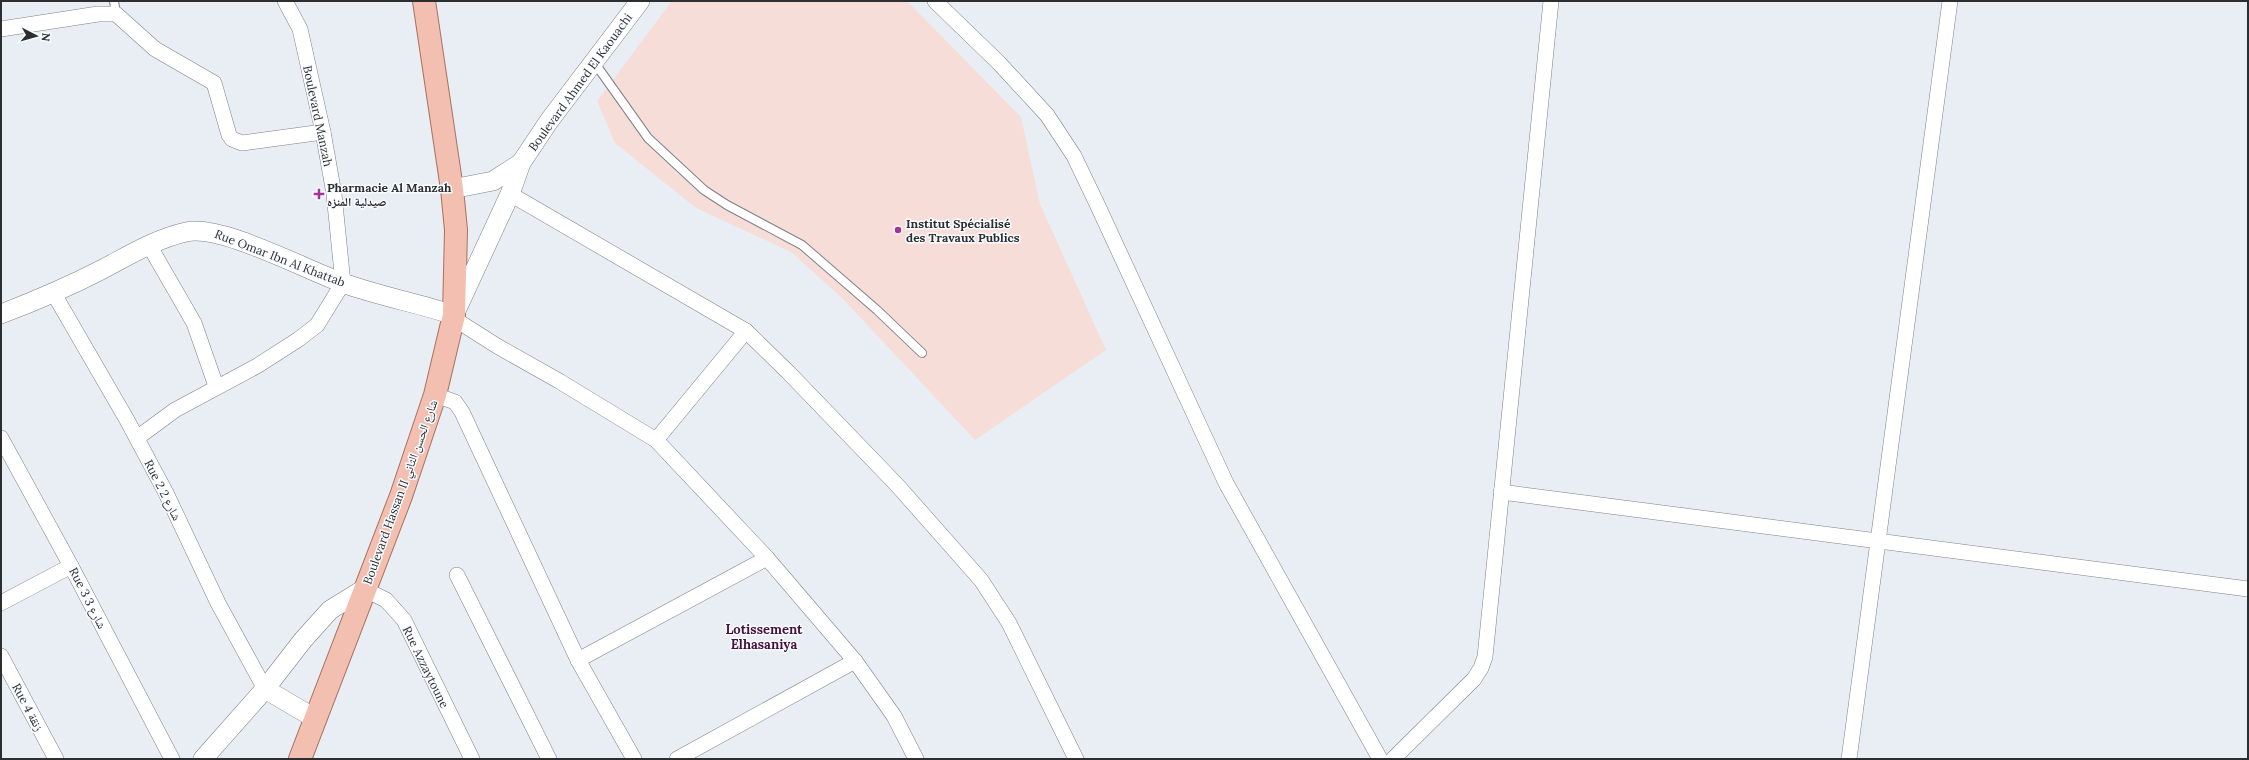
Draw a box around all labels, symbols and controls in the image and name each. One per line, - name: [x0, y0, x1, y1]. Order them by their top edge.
- street label: Boulevard Ahmed El Kaouachi: [525, 10, 635, 154]
- north arrow: [16, 16, 56, 56]
- text: N: [38, 32, 53, 42]
- street label: Boulevard Manzah: [300, 64, 336, 168]
- place label: Pharmacie Al Manzah صيدلية المنزه: [327, 180, 452, 209]
- marker: Pharmacie Al Manzah صيدلية المنزه: [314, 189, 324, 199]
- place label: Institut Spécialisé des Travaux Publics: [906, 216, 1020, 245]
- marker: Institut Spécialisé des Travaux Publics: [893, 225, 903, 235]
- street label: Rue Omar Ibn Al Khattab: [213, 226, 347, 290]
- street label: Boulevard Hassan II شارع الحسن الثاني: [360, 398, 443, 587]
- street label: Rue 2 شارع 2: [140, 457, 185, 524]
- street label: Rue 3 شارع 3: [65, 565, 110, 632]
- district label: Lotissement Elhasaniya: [726, 621, 803, 653]
- street label: Rue Azzaytoune: [400, 623, 453, 711]
- street label: Rue 4 زنقة: [9, 681, 47, 734]

